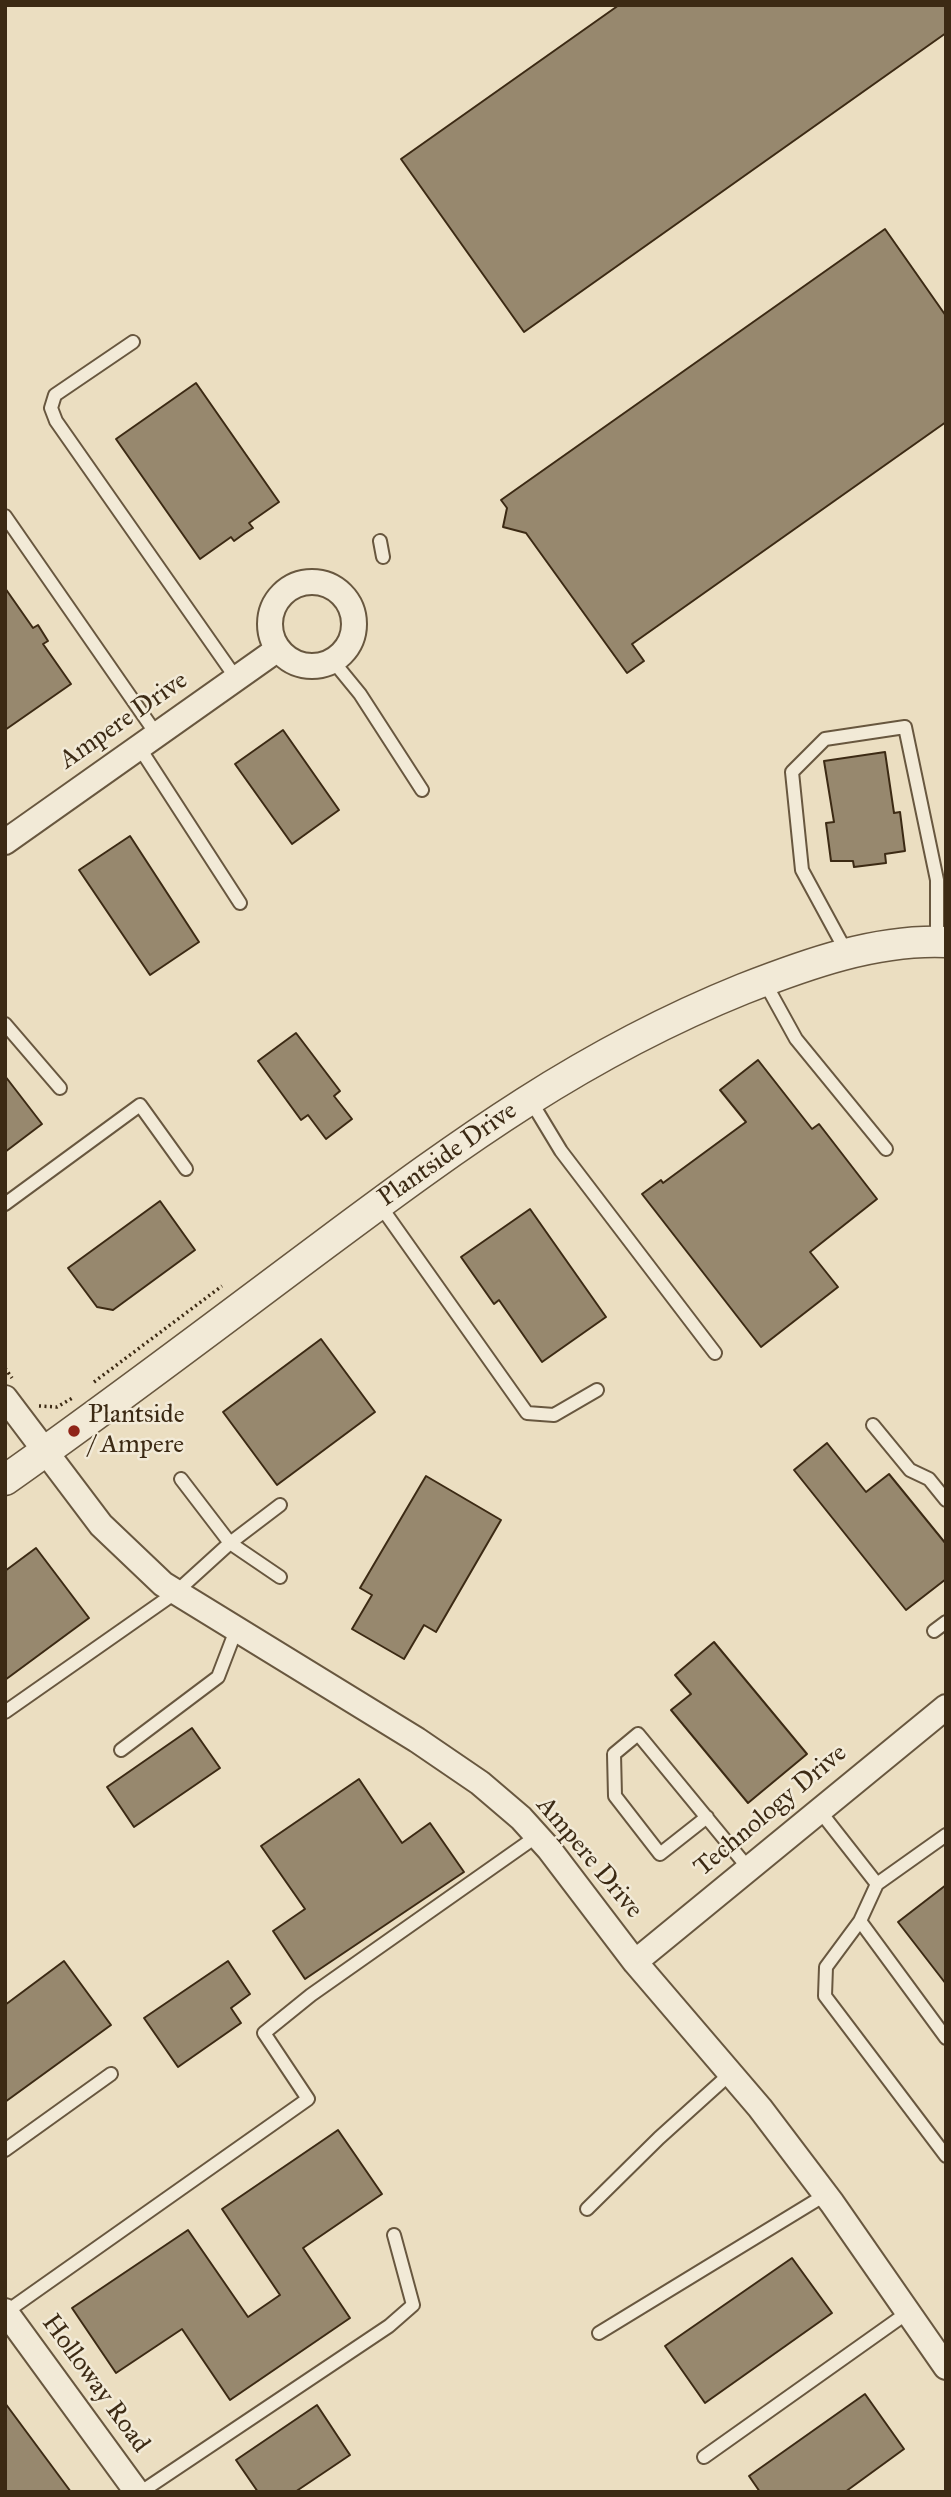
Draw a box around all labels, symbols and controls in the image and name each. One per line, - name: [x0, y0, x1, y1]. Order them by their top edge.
- street label: Ampere Drive: [54, 665, 194, 777]
- street label: Plantside Drive: [373, 1096, 523, 1214]
- place label: Plantside / Ampere: [88, 1400, 184, 1462]
- marker: Plantside / Ampere: [66, 1423, 82, 1439]
- street label: Technology Drive: [688, 1738, 854, 1884]
- street label: Ampere Drive: [529, 1791, 649, 1925]
- street label: Holloway Road: [34, 2309, 156, 2459]

